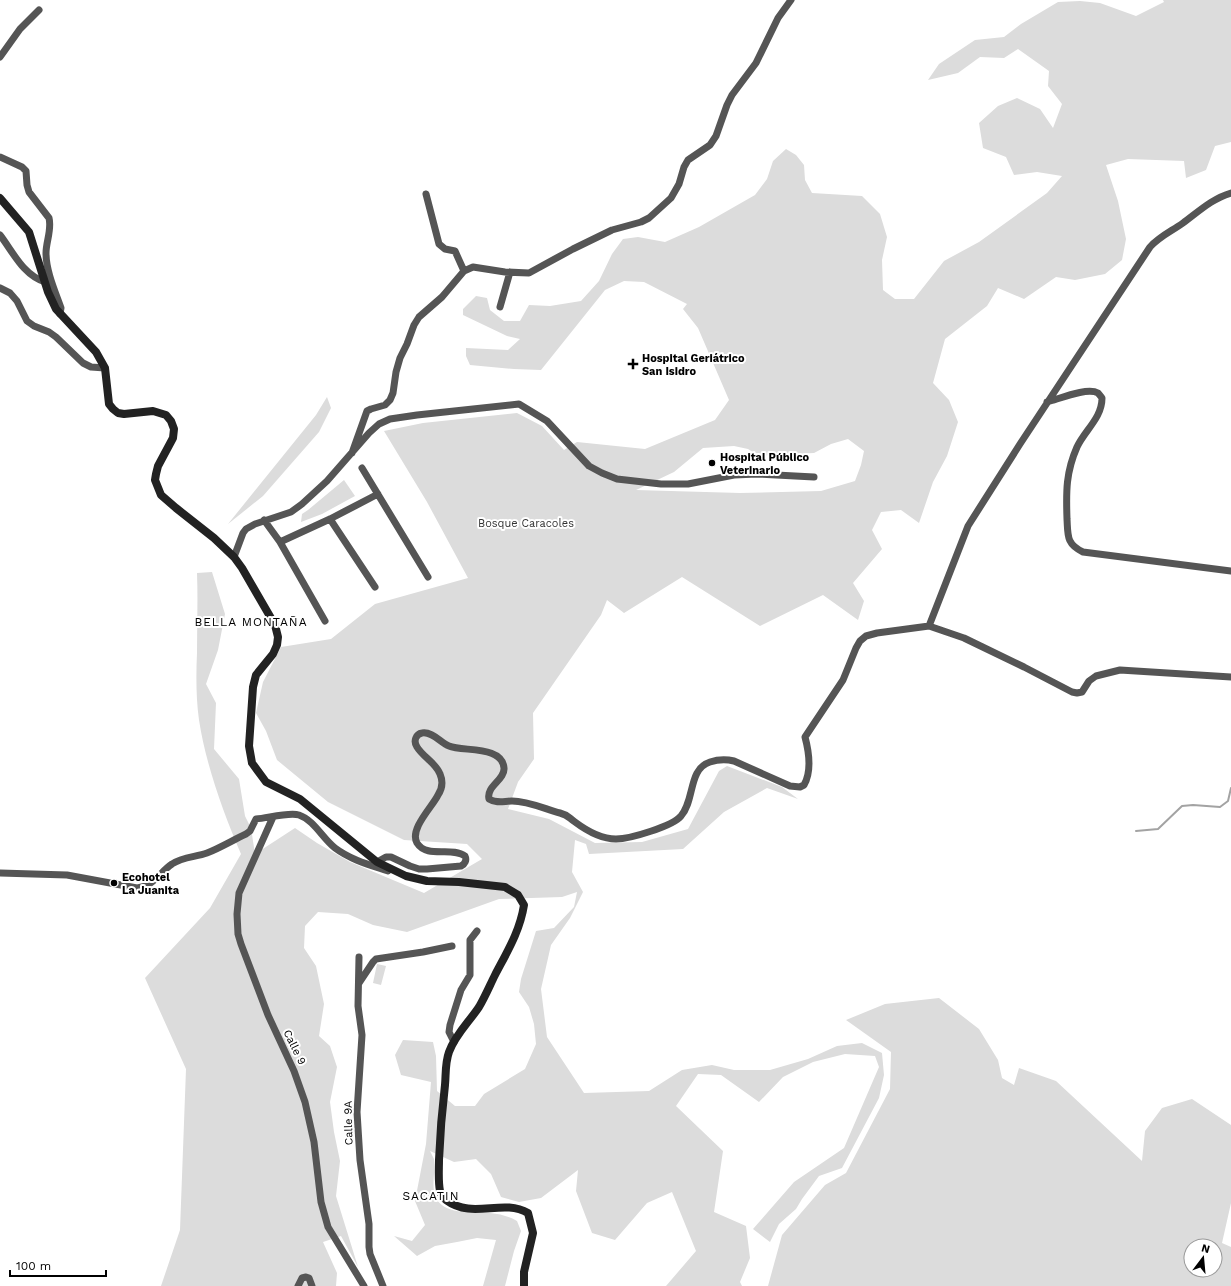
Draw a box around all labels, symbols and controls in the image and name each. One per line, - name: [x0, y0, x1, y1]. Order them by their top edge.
- place label: Hospital Geriátrico San Isidro: [642, 352, 745, 378]
- marker: Hospital Geriátrico San Isidro: [627, 358, 639, 370]
- place label: Hospital Público Veterinario: [720, 451, 810, 477]
- marker: Hospital Público Veterinario: [707, 458, 717, 468]
- park label: Bosque Caracoles: [478, 517, 574, 530]
- district label: BELLA MONTAÑA: [194, 615, 308, 629]
- place label: Ecohotel La Juanita: [122, 871, 180, 897]
- marker: Ecohotel La Juanita: [109, 878, 119, 888]
- street label: Calle 9: [281, 1028, 309, 1067]
- street label: Calle 9A: [342, 1101, 355, 1145]
- district label: SACATIN: [403, 1189, 459, 1203]
- north arrow: [1183, 1238, 1223, 1278]
- text: N: [1200, 1241, 1211, 1256]
- scale bar: [10, 1252, 106, 1278]
- text: 100 m: [16, 1259, 51, 1273]

